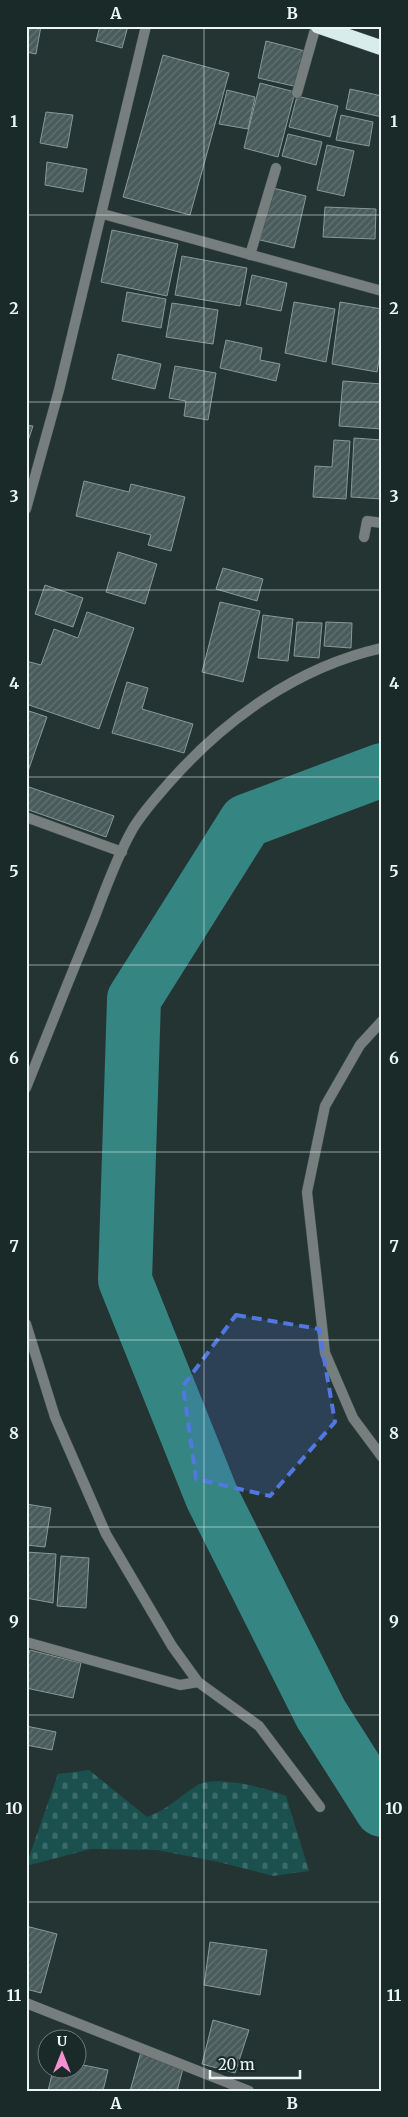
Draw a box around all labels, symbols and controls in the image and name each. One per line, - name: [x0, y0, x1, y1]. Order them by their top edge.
- text: A: [109, 3, 122, 23]
- text: B: [286, 3, 298, 23]
- text: 1: [10, 111, 18, 131]
- text: 1: [390, 111, 398, 131]
- text: 2: [9, 298, 19, 318]
- text: 2: [389, 298, 399, 318]
- text: 3: [9, 486, 19, 506]
- text: 3: [389, 486, 399, 506]
- text: 4: [9, 673, 19, 693]
- text: 4: [389, 673, 399, 693]
- text: 5: [9, 861, 19, 881]
- text: 5: [389, 861, 399, 881]
- text: 6: [9, 1048, 19, 1068]
- text: 6: [389, 1048, 399, 1068]
- text: 7: [9, 1236, 19, 1256]
- text: 7: [389, 1236, 399, 1256]
- text: 8: [9, 1423, 19, 1443]
- text: 8: [389, 1423, 399, 1443]
- text: 9: [9, 1611, 19, 1631]
- text: 9: [389, 1611, 399, 1631]
- text: 10: [5, 1798, 23, 1818]
- text: 10: [385, 1798, 403, 1818]
- text: 11: [7, 1985, 22, 2005]
- text: 11: [387, 1985, 402, 2005]
- north arrow: [38, 2030, 88, 2080]
- text: U: [57, 2032, 68, 2050]
- scale bar: [210, 2047, 300, 2079]
- text: 20 m: [218, 2055, 255, 2074]
- text: A: [109, 2093, 122, 2113]
- text: B: [286, 2093, 298, 2113]

